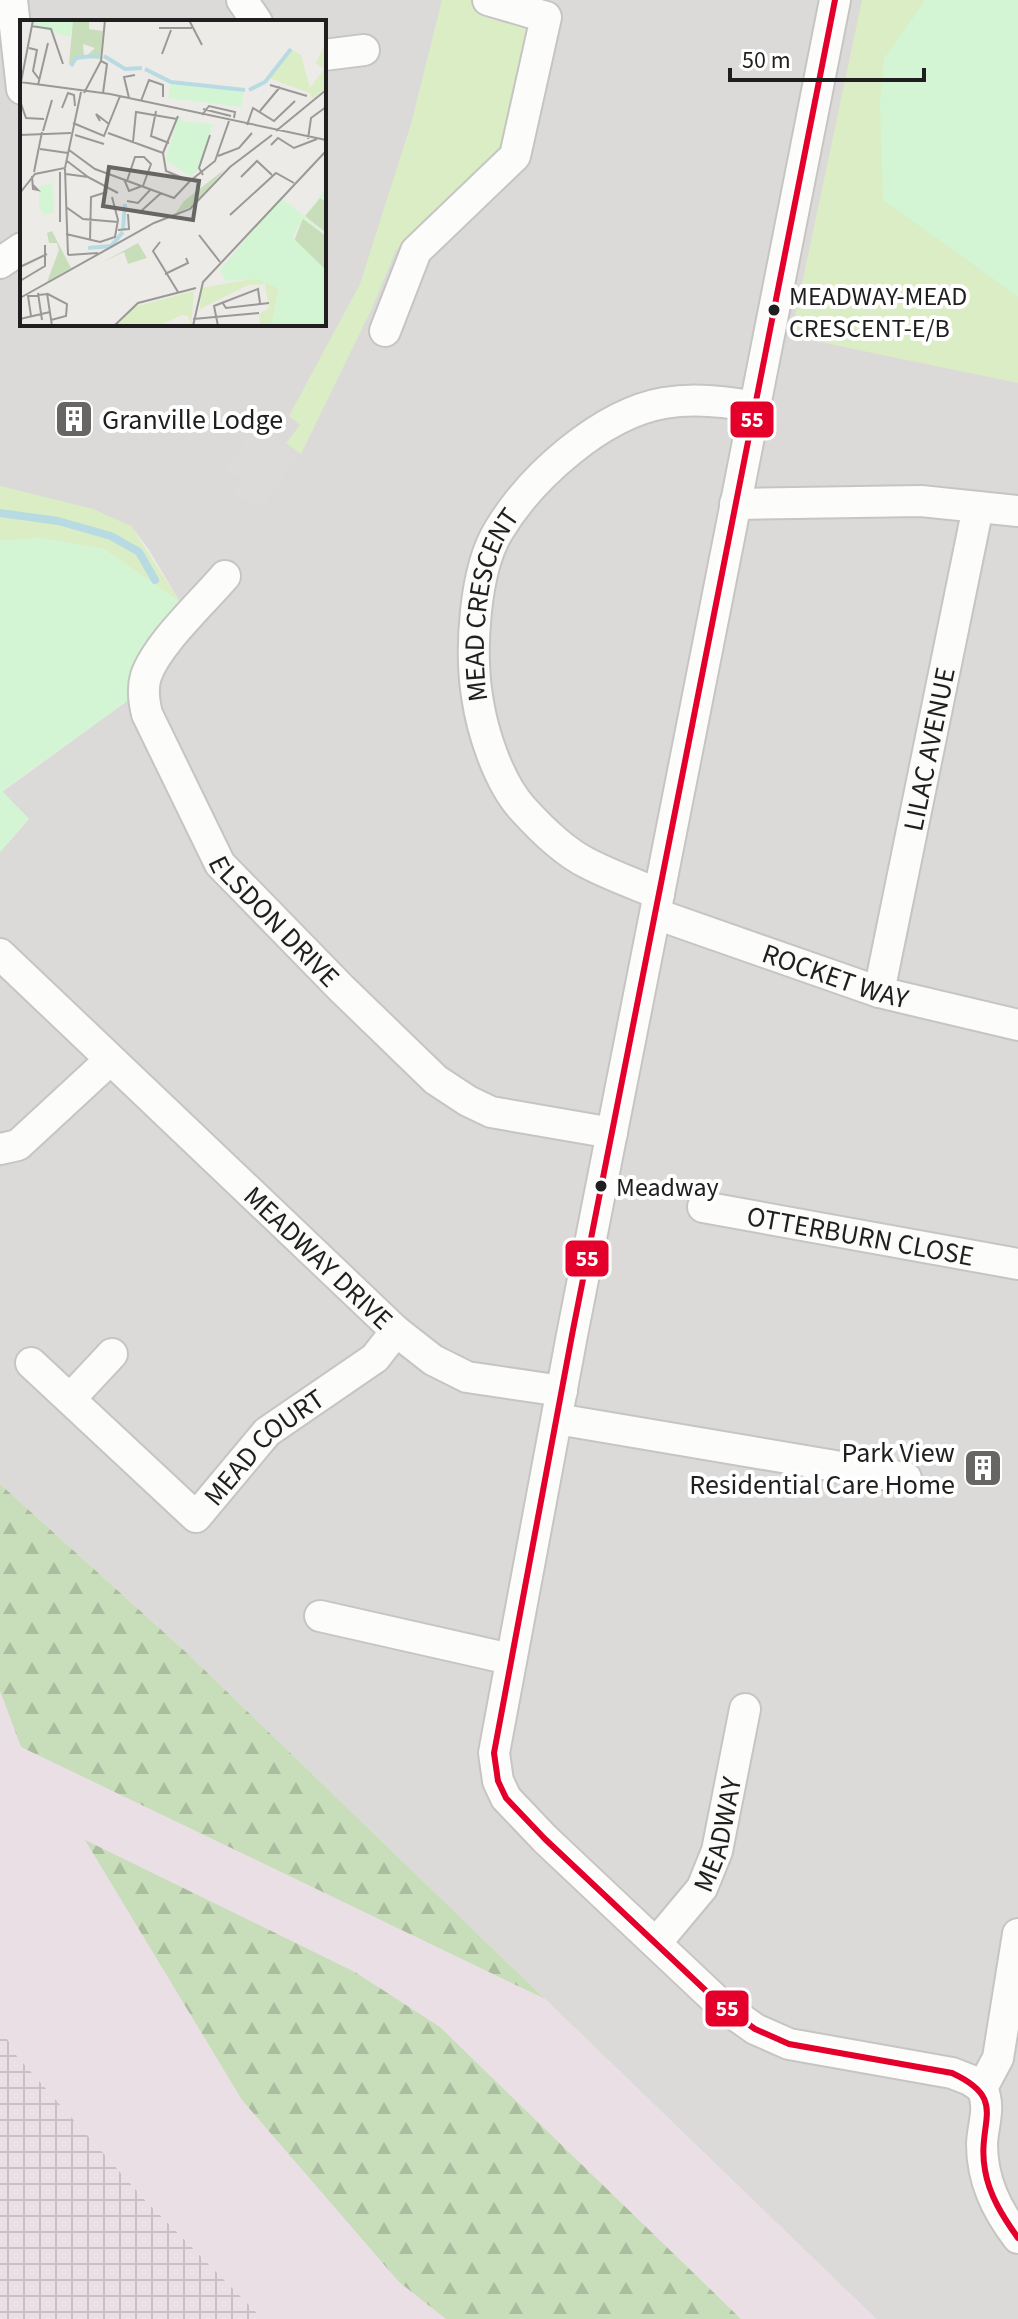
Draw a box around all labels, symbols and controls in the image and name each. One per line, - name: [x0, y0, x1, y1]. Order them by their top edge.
- inset map: [20, 20, 326, 326]
- scale bar: [730, 32, 924, 82]
- text: 50 m: [742, 43, 791, 78]
- place label: MEADWAY-MEAD CRESCENT-E/B: [789, 278, 967, 347]
- marker: MEADWAY-MEAD CRESCENT-E/B: [766, 302, 782, 318]
- building icon: Granville Lodge: [53, 398, 95, 440]
- place label: Granville Lodge: [102, 400, 283, 440]
- line badge: 55: [729, 400, 775, 439]
- text: 55: [740, 404, 764, 436]
- street label: MEAD CRESCENT: [455, 500, 529, 704]
- street label: LILAC AVENUE: [893, 664, 966, 835]
- street label: ELSDON DRIVE: [198, 849, 349, 996]
- street label: ROCKET WAY: [757, 934, 913, 1019]
- place label: Meadway: [616, 1169, 719, 1206]
- street label: MEADWAY DRIVE: [234, 1177, 402, 1339]
- marker: Meadway: [593, 1178, 609, 1194]
- street label: OTTERBURN CLOSE: [744, 1196, 977, 1277]
- line badge: 55: [564, 1239, 610, 1278]
- text: 55: [575, 1243, 599, 1275]
- street label: MEAD COURT: [195, 1379, 333, 1515]
- place label: Park View Residential Care Home: [689, 1433, 955, 1505]
- building icon: Park View Residential Care Home: [962, 1447, 1004, 1489]
- street label: MEADWAY: [683, 1773, 752, 1898]
- line badge: 55: [704, 1989, 750, 2028]
- text: 55: [715, 1993, 739, 2025]

